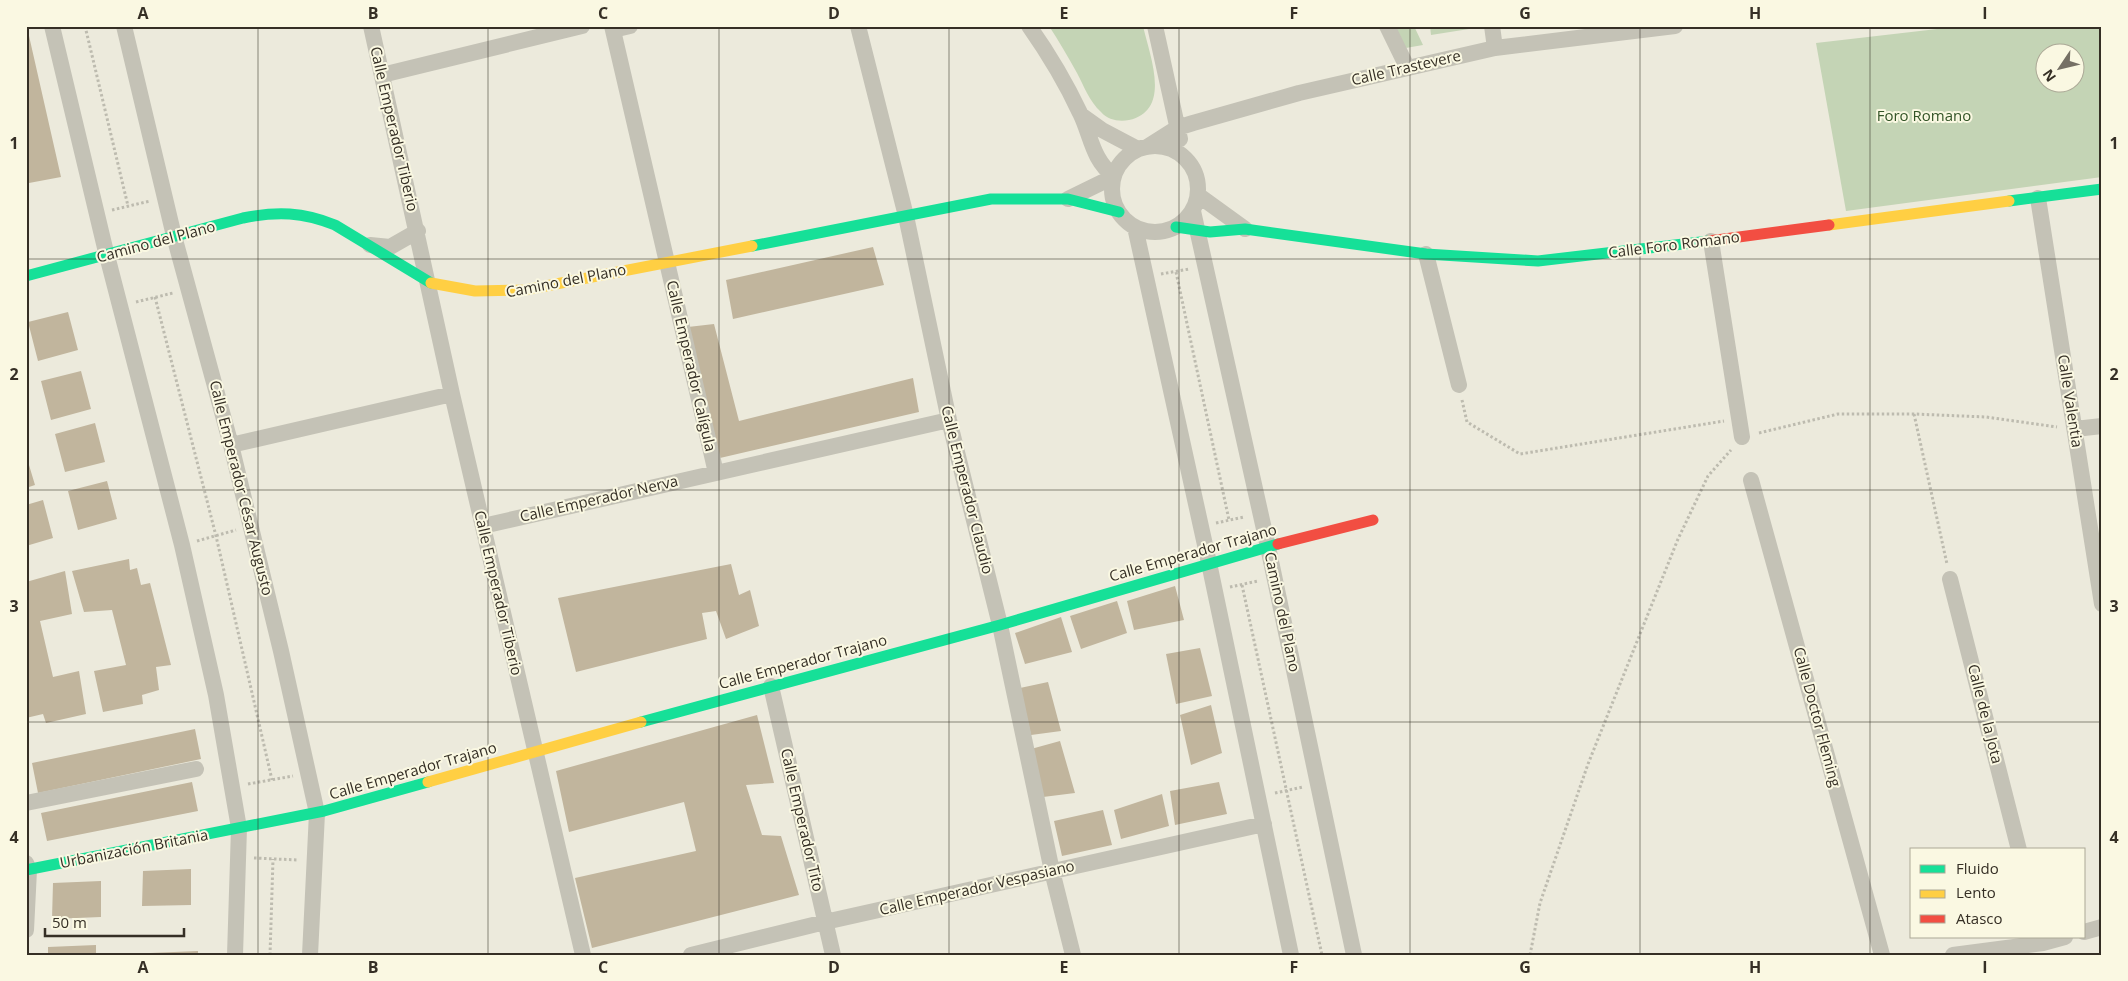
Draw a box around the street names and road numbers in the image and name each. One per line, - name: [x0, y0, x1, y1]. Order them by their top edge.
- street label: Calle Emperador Tiberio: [366, 44, 424, 213]
- street label: Calle Trastevere: [1349, 45, 1462, 89]
- street label: Camino del Plano: [94, 216, 217, 267]
- street label: Calle Foro Romano: [1607, 226, 1741, 262]
- street label: Camino del Plano: [504, 259, 628, 301]
- street label: Calle Emperador Calígula: [663, 278, 721, 453]
- street label: Calle Valentia: [2054, 353, 2088, 449]
- street label: Calle Emperador César Augusto: [206, 378, 278, 597]
- street label: Calle Emperador Claudio: [937, 403, 999, 576]
- street label: Calle Emperador Nerva: [518, 470, 680, 526]
- street label: Calle Emperador Tiberio: [470, 508, 528, 677]
- street label: Calle Emperador Trajano: [1107, 519, 1279, 586]
- street label: Camino del Plano: [1260, 550, 1305, 674]
- street label: Calle Emperador Trajano: [716, 629, 889, 693]
- street label: Calle Doctor Fleming: [1790, 645, 1846, 789]
- street label: Calle de la Jota: [1964, 662, 2008, 766]
- street label: Calle Emperador Trajano: [327, 737, 499, 804]
- street label: Calle Emperador Tito: [777, 746, 829, 893]
- street label: Urbanización Britania: [58, 824, 210, 872]
- street label: Calle Emperador Vespasiano: [877, 855, 1076, 919]

